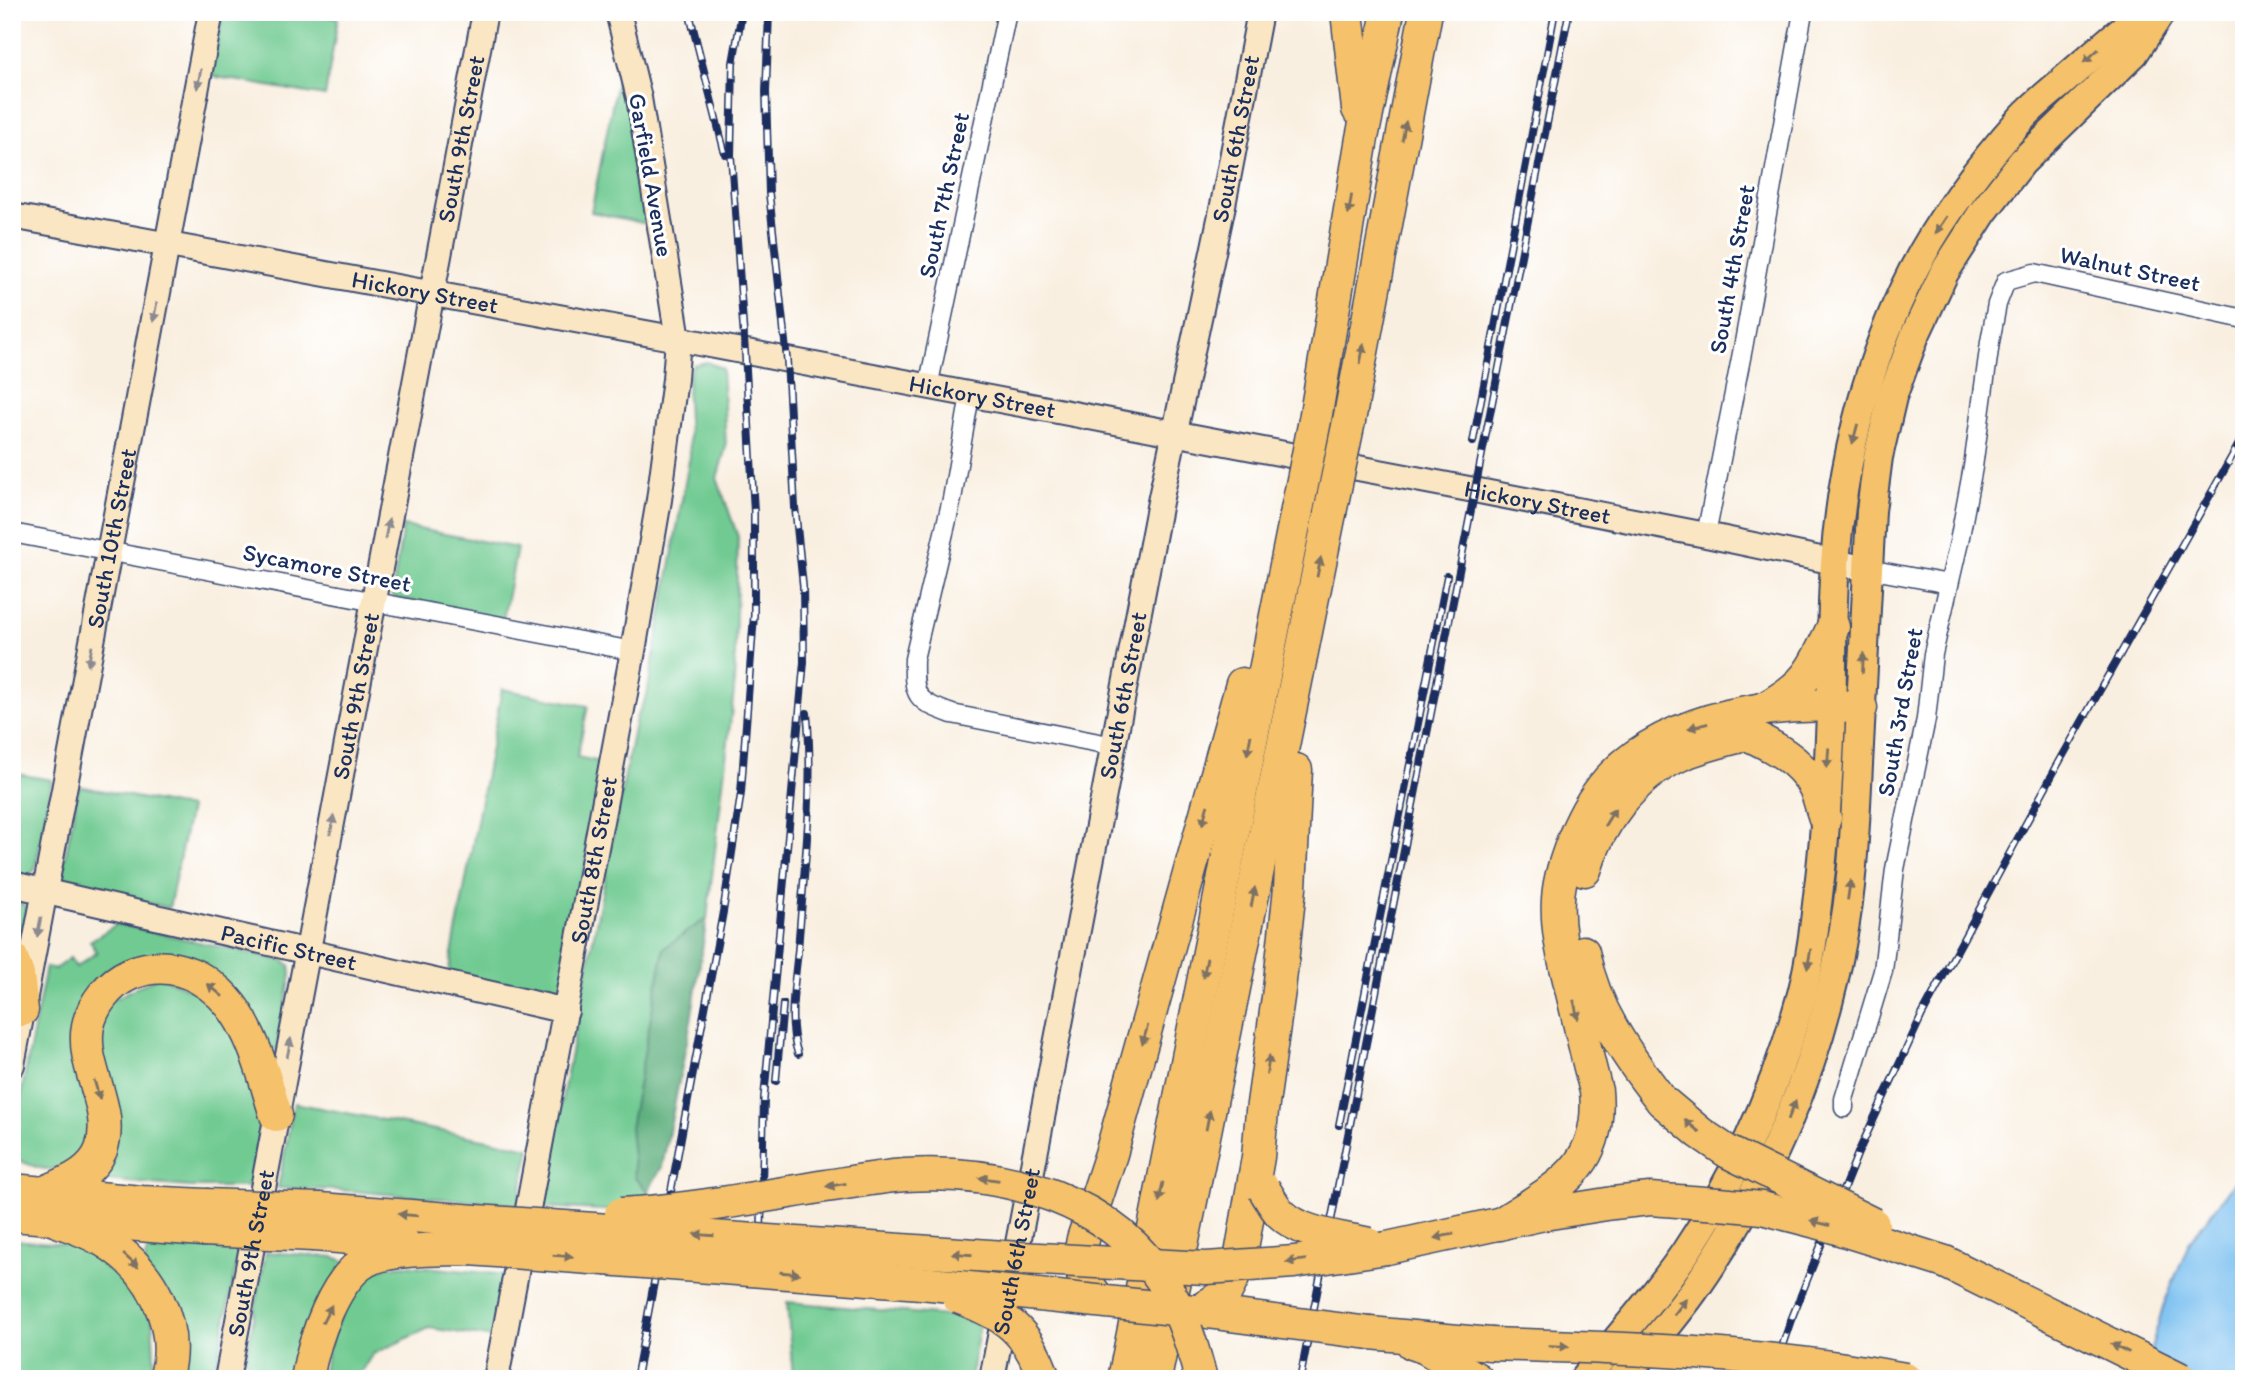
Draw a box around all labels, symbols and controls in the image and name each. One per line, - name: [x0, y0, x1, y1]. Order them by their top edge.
- one-way arrow: [2083, 47, 2100, 63]
- street label: South 9th Street: [431, 53, 491, 225]
- street label: South 6th Street: [1205, 53, 1265, 225]
- one-way arrow: [193, 68, 204, 90]
- street label: Garfield Avenue: [623, 91, 680, 259]
- street label: South 7th Street: [912, 109, 975, 280]
- one-way arrow: [1398, 120, 1409, 142]
- street label: South 4th Street: [1702, 182, 1761, 356]
- one-way arrow: [1344, 194, 1355, 216]
- one-way arrow: [1934, 216, 1948, 234]
- street label: Walnut Street: [2057, 239, 2203, 298]
- street label: Hickory Street: [349, 264, 501, 320]
- one-way arrow: [149, 301, 160, 323]
- one-way arrow: [1356, 343, 1367, 365]
- street label: Hickory Street: [907, 368, 1058, 424]
- one-way arrow: [1849, 423, 1860, 445]
- street label: South 10th Street: [80, 446, 142, 631]
- street label: Hickory Street: [1462, 473, 1613, 530]
- one-way arrow: [381, 518, 392, 540]
- street label: Sycamore Street: [240, 537, 414, 598]
- one-way arrow: [1314, 556, 1325, 578]
- street label: South 6th Street: [1092, 609, 1153, 781]
- street label: South 9th Street: [325, 610, 385, 782]
- street label: South 3rd Street: [1870, 625, 1929, 798]
- one-way arrow: [84, 645, 95, 667]
- one-way arrow: [1858, 652, 1869, 674]
- one-way arrow: [1687, 721, 1708, 731]
- one-way arrow: [1244, 734, 1255, 756]
- one-way arrow: [1823, 747, 1834, 769]
- street label: South 8th Street: [563, 774, 623, 946]
- one-way arrow: [1199, 805, 1209, 826]
- one-way arrow: [1603, 807, 1616, 827]
- one-way arrow: [327, 814, 338, 836]
- one-way arrow: [1843, 879, 1854, 901]
- one-way arrow: [1248, 886, 1259, 908]
- one-way arrow: [33, 916, 44, 938]
- street label: Pacific Street: [218, 917, 360, 977]
- one-way arrow: [1803, 948, 1814, 970]
- one-way arrow: [1200, 957, 1211, 979]
- one-way arrow: [206, 982, 224, 998]
- one-way arrow: [1571, 999, 1582, 1021]
- one-way arrow: [1139, 1025, 1149, 1046]
- one-way arrow: [283, 1037, 294, 1059]
- one-way arrow: [1263, 1053, 1274, 1075]
- one-way arrow: [92, 1079, 103, 1101]
- one-way arrow: [1787, 1099, 1798, 1120]
- one-way arrow: [1202, 1109, 1213, 1131]
- one-way arrow: [1683, 1118, 1701, 1133]
- street label: South 6th Street: [986, 1165, 1046, 1337]
- street label: South 9th Street: [220, 1167, 280, 1339]
- one-way arrow: [978, 1173, 1000, 1184]
- one-way arrow: [825, 1180, 847, 1191]
- one-way arrow: [1156, 1181, 1167, 1203]
- one-way arrow: [397, 1209, 419, 1220]
- one-way arrow: [1809, 1218, 1830, 1228]
- one-way arrow: [693, 1229, 715, 1240]
- one-way arrow: [1433, 1230, 1455, 1241]
- one-way arrow: [951, 1248, 973, 1259]
- one-way arrow: [552, 1251, 574, 1262]
- one-way arrow: [122, 1252, 139, 1268]
- one-way arrow: [1285, 1256, 1307, 1267]
- one-way arrow: [779, 1268, 801, 1279]
- one-way arrow: [1673, 1299, 1688, 1317]
- one-way arrow: [321, 1304, 332, 1324]
- one-way arrow: [1548, 1340, 1570, 1351]
- one-way arrow: [2110, 1343, 2130, 1354]

